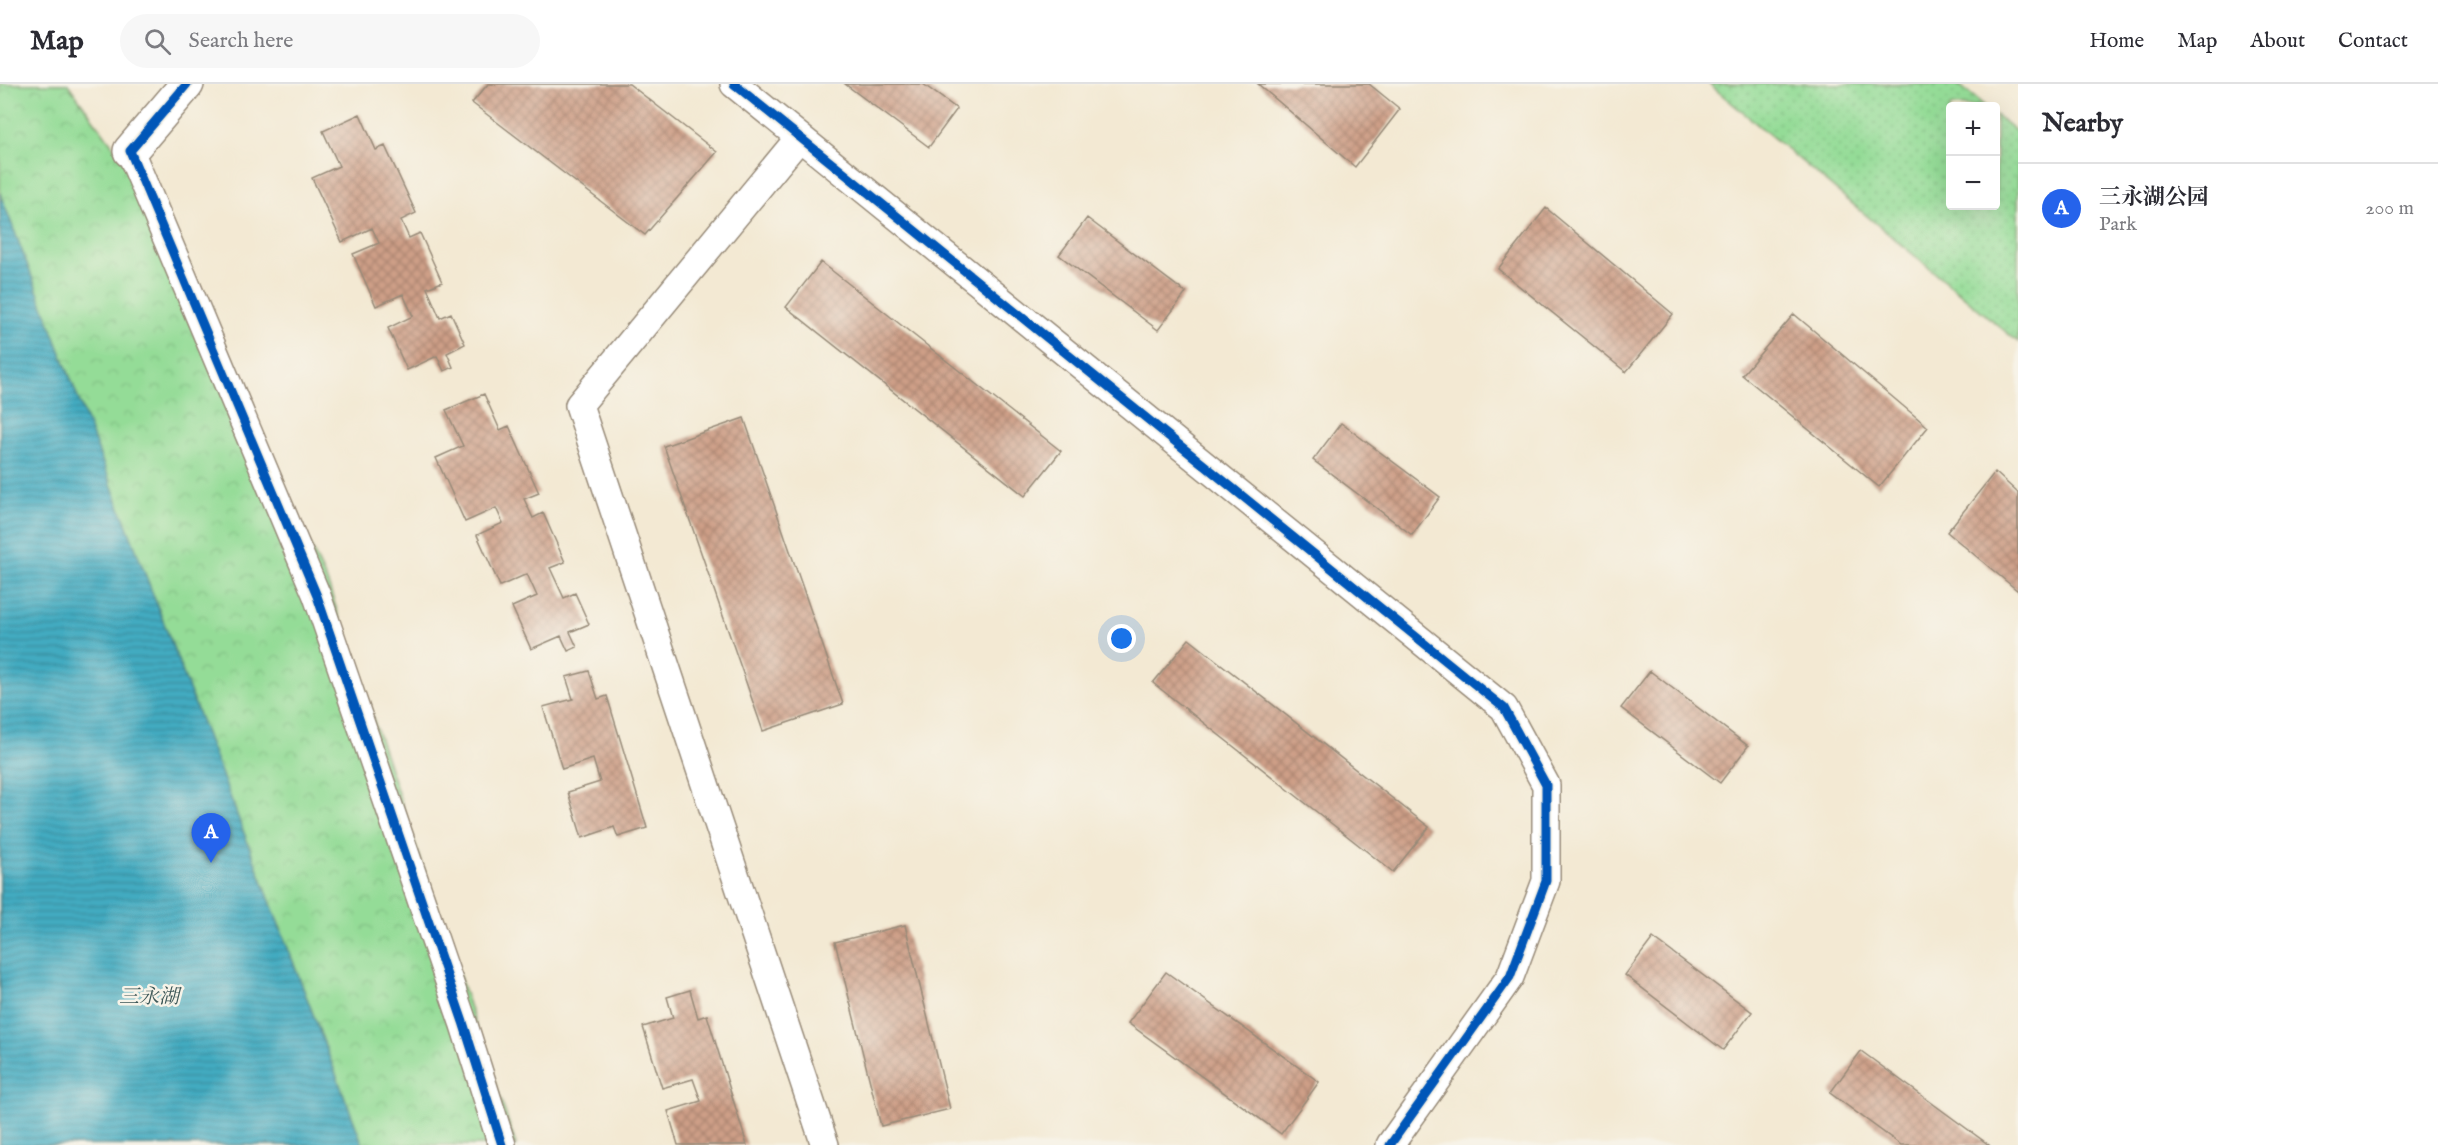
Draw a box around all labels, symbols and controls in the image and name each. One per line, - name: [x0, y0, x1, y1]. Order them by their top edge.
- search box: [120, 14, 540, 68]
- text: Map: [30, 24, 84, 59]
- icon: search: [141, 25, 174, 58]
- text: Search here: [189, 27, 293, 55]
- text: Home: [2089, 28, 2144, 55]
- text: Map: [2177, 28, 2217, 55]
- text: About: [2250, 28, 2305, 55]
- text: Contact: [2338, 28, 2408, 55]
- map controls: [1946, 102, 2000, 210]
- button: +: [1946, 102, 2000, 156]
- text: Nearby: [2042, 107, 2123, 140]
- button: −: [1946, 156, 2000, 210]
- text: 三永湖公园: [2099, 184, 2209, 212]
- text: A: [2055, 196, 2068, 221]
- text: 200 m: [2365, 196, 2414, 221]
- text: Park: [2099, 212, 2137, 237]
- your location: [1107, 624, 1136, 653]
- pin: A: [192, 814, 230, 863]
- water label: 三永湖: [119, 985, 182, 1010]

